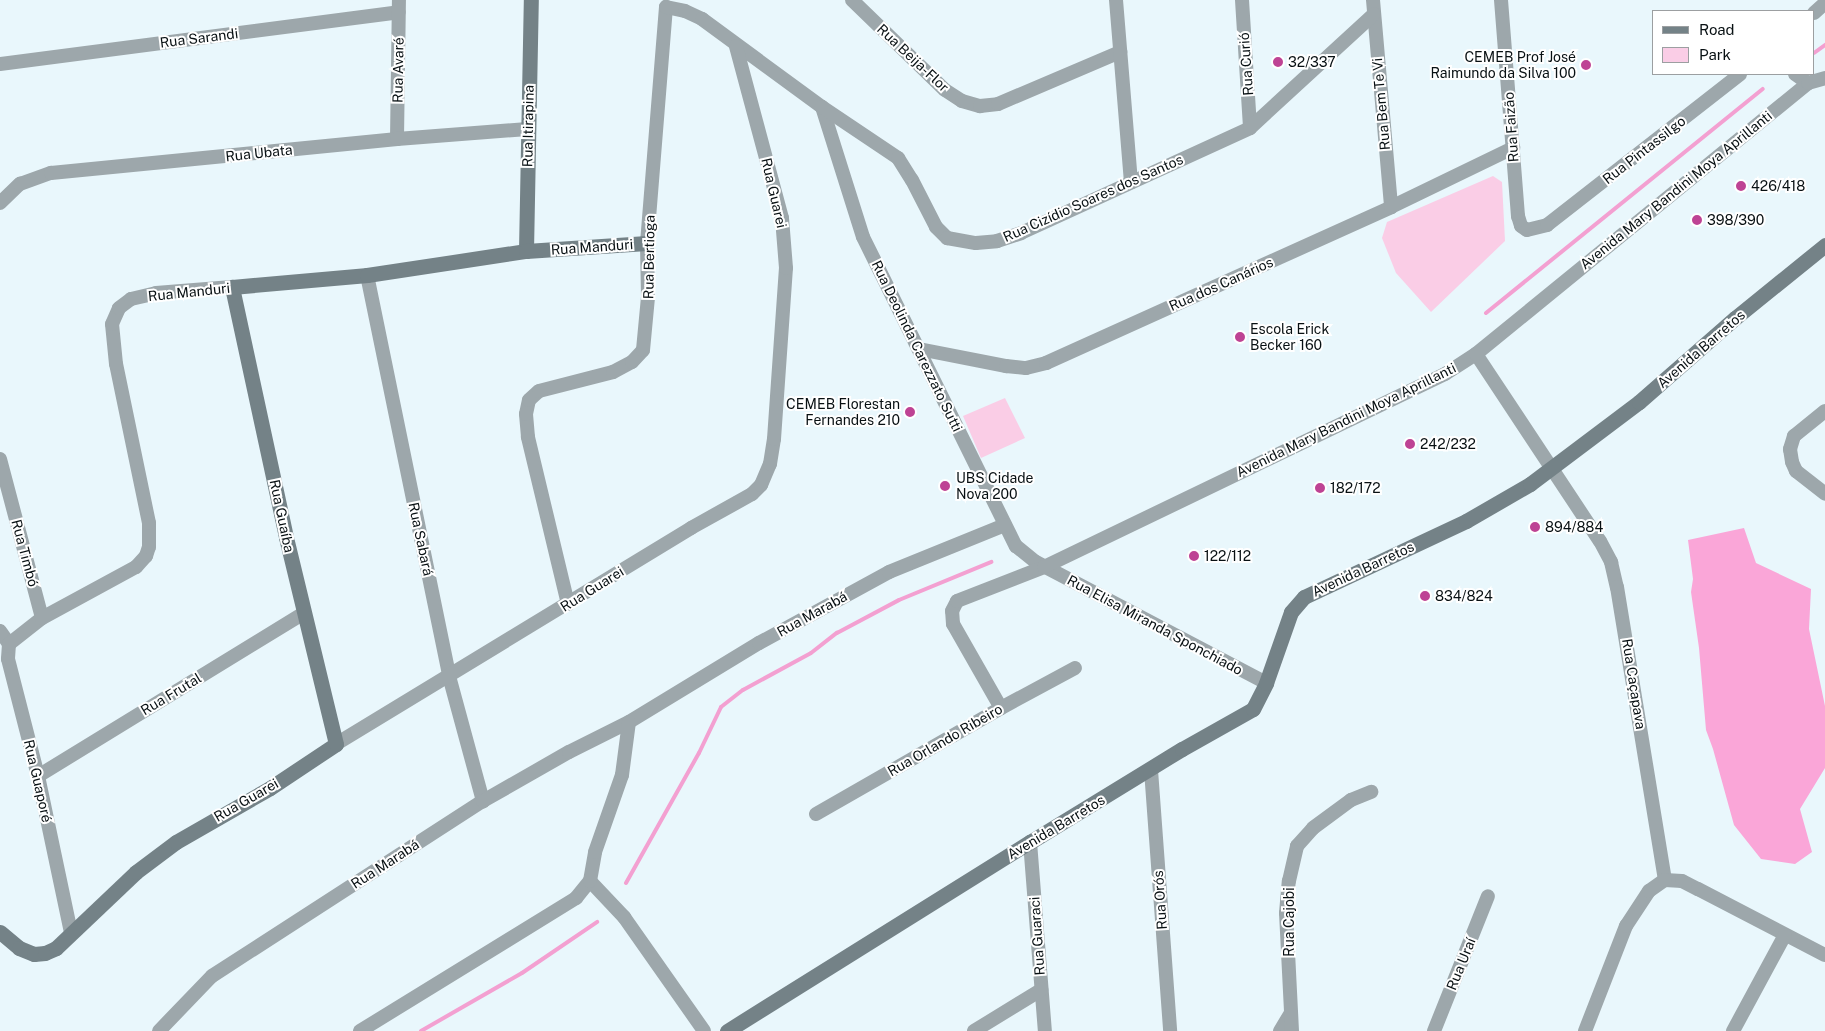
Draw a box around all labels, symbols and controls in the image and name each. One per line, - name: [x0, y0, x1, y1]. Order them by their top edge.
- legend: [1652, 10, 1815, 75]
- street label: Rua Beija-Flor: [874, 21, 952, 95]
- text: Road: [1699, 21, 1735, 38]
- street label: Rua Sarandi: [159, 25, 239, 51]
- street label: Rua Curió: [1235, 32, 1257, 96]
- street label: Rua Avaré: [389, 37, 407, 103]
- text: Park: [1699, 46, 1731, 63]
- place label: CEMEB Prof José Raimundo da Silva 100: [1430, 49, 1576, 82]
- place label: 32/337: [1288, 54, 1336, 70]
- marker: 32/337: [1272, 56, 1284, 68]
- street label: Rua Bem Te Vi: [1369, 57, 1393, 151]
- marker: CEMEB Prof José Raimundo da Silva 100: [1580, 59, 1592, 71]
- street label: Rua Itirapina: [519, 85, 537, 167]
- street label: Rua Faizão: [1500, 91, 1522, 163]
- street label: Avenida Mary Bandini Moya Aprillanti: [1577, 107, 1775, 273]
- street label: Rua Pintassilgo: [1599, 112, 1689, 188]
- street label: Rua Ubata: [225, 141, 293, 165]
- street label: Rua Cizídio Soares dos Santos: [1000, 151, 1186, 245]
- street label: Rua Guarei: [758, 156, 790, 230]
- place label: 426/418: [1751, 178, 1805, 194]
- marker: 426/418: [1735, 180, 1747, 192]
- place label: 398/390: [1707, 212, 1764, 228]
- marker: 398/390: [1691, 214, 1703, 226]
- street label: Rua Bertioga: [640, 215, 658, 299]
- street label: Rua Manduri: [550, 236, 634, 258]
- street label: Rua dos Canários: [1166, 253, 1276, 315]
- street label: Rua Deolinda Carezzato Sutti: [868, 257, 966, 435]
- street label: Rua Manduri: [147, 279, 231, 305]
- street label: Avenida Barretos: [1654, 306, 1748, 392]
- place label: Escola Erick Becker 160: [1250, 321, 1329, 354]
- marker: Escola Erick Becker 160: [1234, 331, 1246, 343]
- street label: Avenida Mary Bandini Moya Aprillanti: [1233, 359, 1459, 481]
- place label: CEMEB Florestan Fernandes 210: [786, 396, 900, 428]
- marker: CEMEB Florestan Fernandes 210: [904, 406, 916, 418]
- place label: 242/232: [1420, 436, 1476, 452]
- marker: 242/232: [1404, 438, 1416, 450]
- place label: UBS Cidade Nova 200: [956, 470, 1034, 502]
- street label: Rua Guaíba: [266, 478, 298, 554]
- marker: UBS Cidade Nova 200: [938, 479, 952, 493]
- place label: 182/172: [1330, 480, 1381, 496]
- marker: 182/172: [1314, 482, 1326, 494]
- street label: Rua Sabará: [405, 501, 437, 577]
- street label: Rua Timbó: [8, 518, 42, 588]
- place label: 894/884: [1545, 519, 1603, 535]
- marker: 894/884: [1529, 521, 1541, 533]
- street label: Avenida Barretos: [1309, 538, 1417, 600]
- place label: 122/112: [1204, 548, 1251, 564]
- marker: 122/112: [1188, 550, 1200, 562]
- street label: Rua Guarei: [557, 563, 627, 615]
- street label: Rua Elisa Miranda Sponchiado: [1064, 572, 1246, 678]
- street label: Rua Marabá: [774, 588, 850, 640]
- place label: 834/824: [1435, 588, 1493, 604]
- marker: 834/824: [1419, 590, 1431, 602]
- street label: Rua Caçapava: [1619, 637, 1649, 731]
- street label: Rua Frutal: [138, 669, 204, 719]
- street label: Rua Orlando Ribeiro: [885, 700, 1005, 780]
- street label: Rua Guaporé: [20, 738, 56, 824]
- street label: Rua Guarei: [211, 775, 281, 825]
- street label: Avenida Barretos: [1004, 791, 1108, 863]
- street label: Rua Marabá: [348, 836, 422, 892]
- street label: Rua Orós: [1150, 870, 1170, 930]
- street label: Rua Cajobi: [1281, 887, 1297, 957]
- street label: Rua Guaraci: [1026, 896, 1048, 976]
- street label: Rua Uraí: [1443, 935, 1479, 993]

